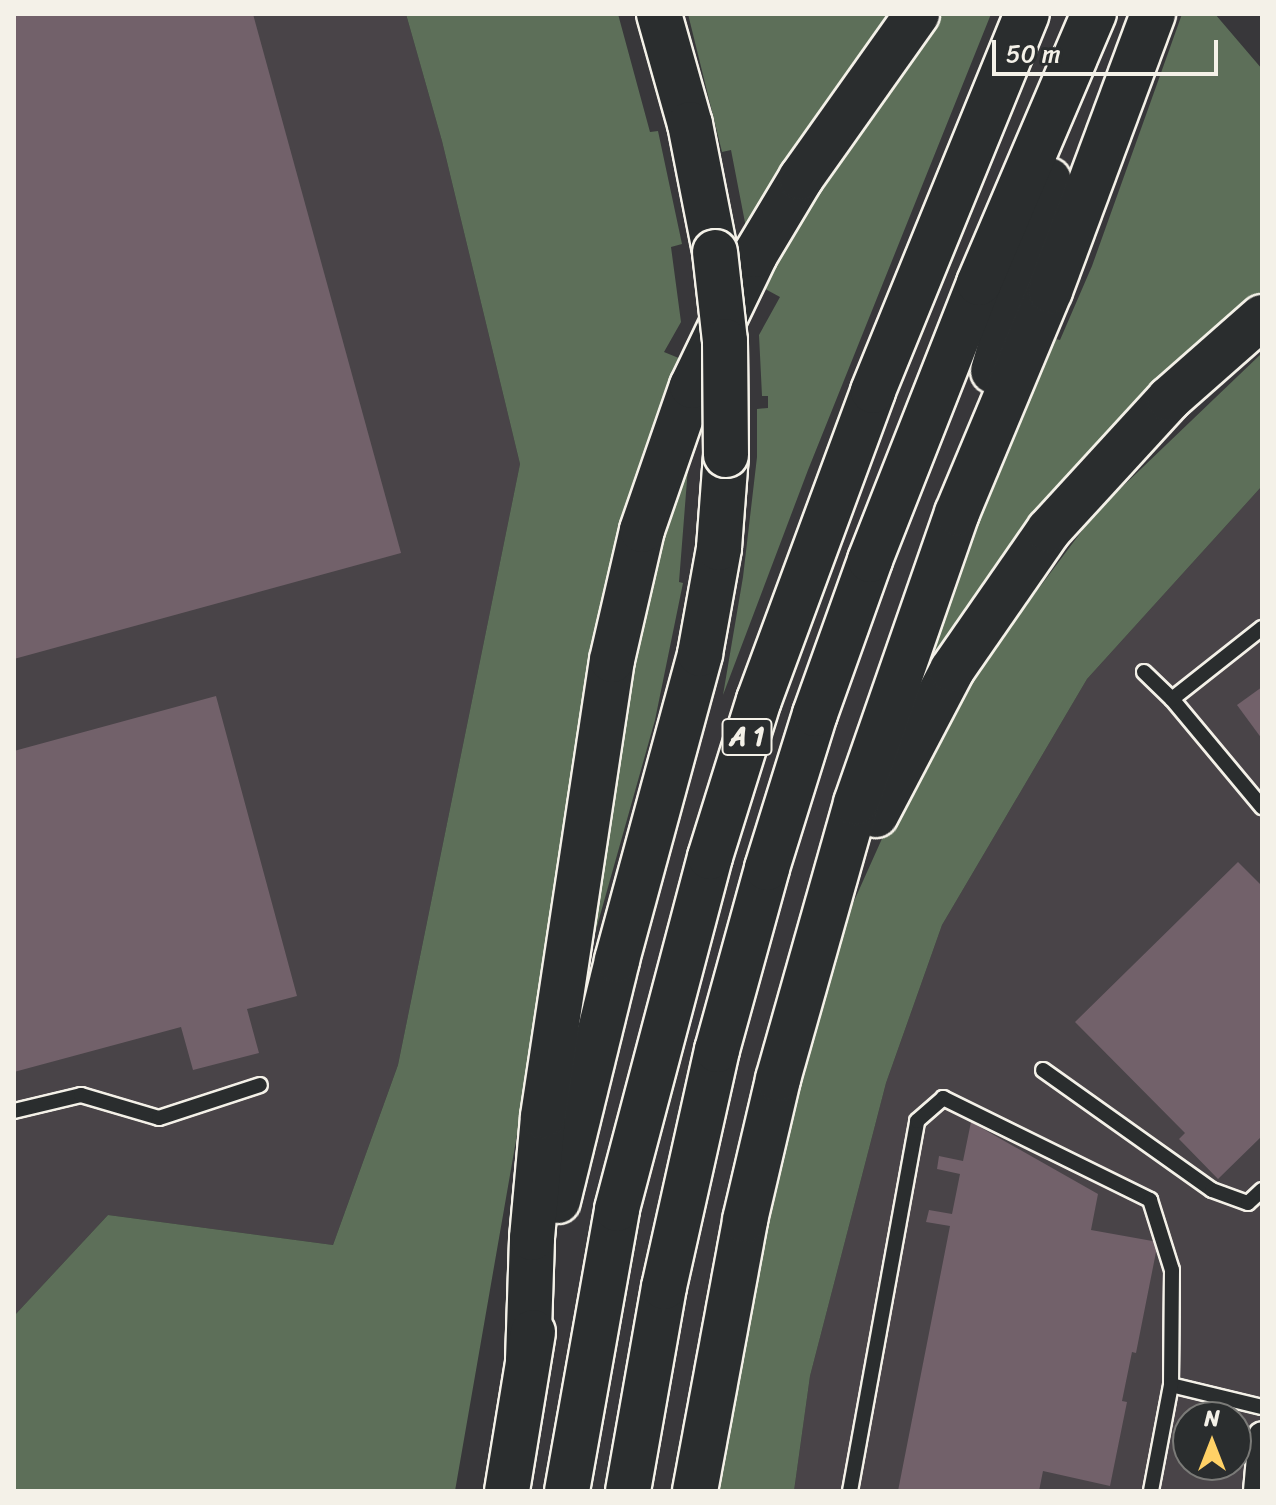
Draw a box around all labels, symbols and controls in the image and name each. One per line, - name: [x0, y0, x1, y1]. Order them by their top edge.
- scale bar: [996, 24, 1222, 74]
- text: 50 m: [1006, 33, 1061, 75]
- road number: A 1: [721, 715, 773, 759]
- text: N: [1204, 1399, 1220, 1438]
- north arrow: [1172, 1401, 1252, 1481]

